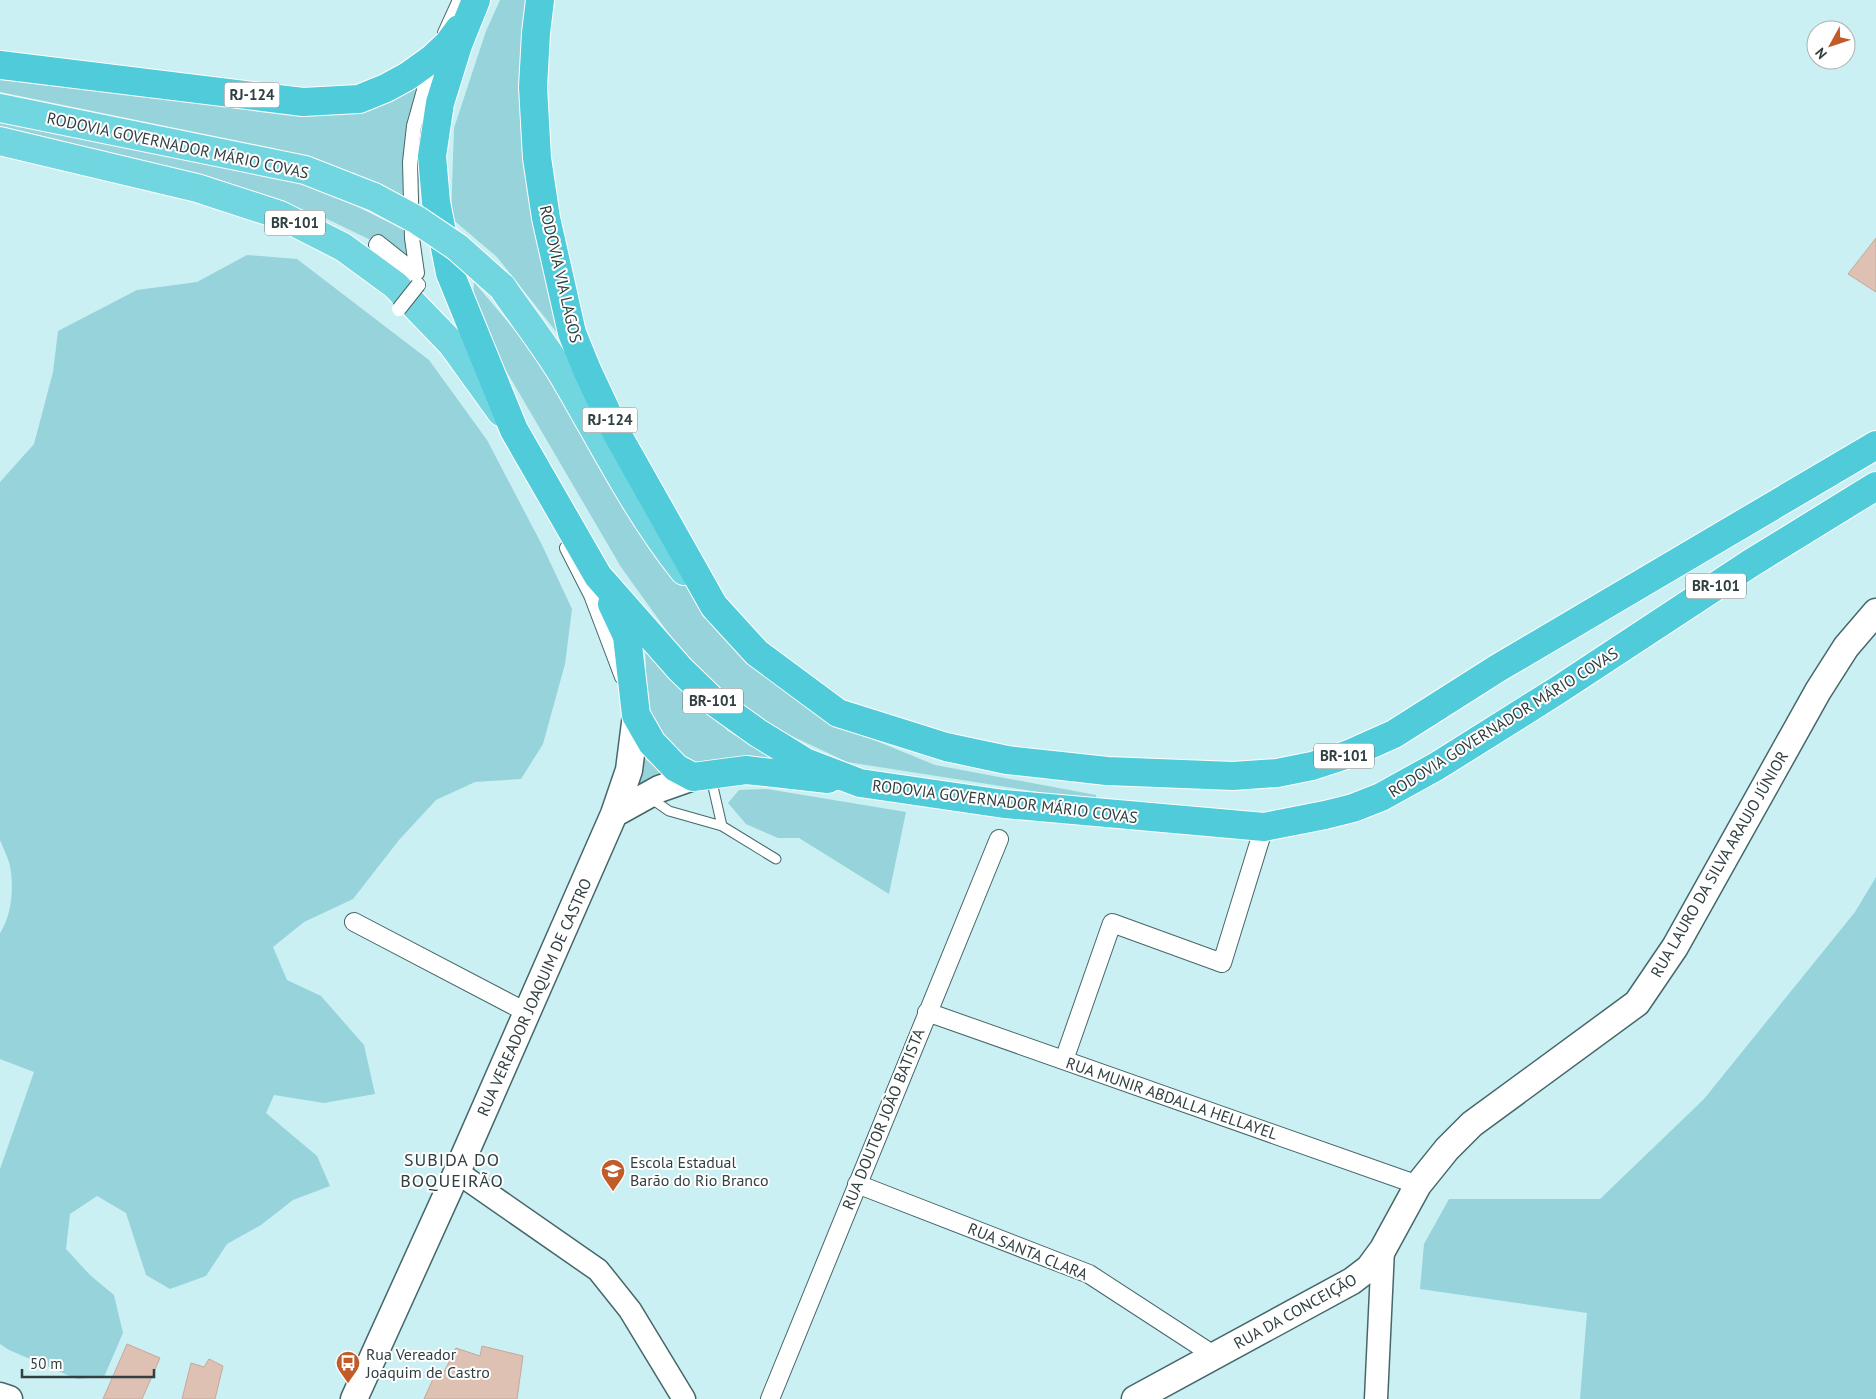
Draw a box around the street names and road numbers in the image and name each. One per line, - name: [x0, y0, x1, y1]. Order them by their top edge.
- road number: RJ-124: [224, 82, 280, 108]
- street label: RODOVIA GOVERNADOR MÁRIO COVAS: [45, 107, 311, 183]
- street label: RODOVIA VIA LAGOS: [535, 203, 587, 345]
- road number: BR-101: [265, 210, 325, 236]
- road number: RJ-124: [582, 408, 638, 432]
- road number: BR-101: [1686, 574, 1746, 598]
- street label: RODOVIA GOVERNADOR MÁRIO COVAS: [1384, 643, 1622, 801]
- road number: BR-101: [683, 688, 743, 714]
- road number: BR-101: [1314, 744, 1374, 768]
- street label: RUA LAURO DA SILVA ARAUJO JÚNIOR: [1646, 747, 1792, 981]
- street label: RODOVIA GOVERNADOR MÁRIO COVAS: [871, 775, 1139, 827]
- street label: RUA VEREADOR JOAQUIM DE CASTRO: [472, 875, 596, 1119]
- street label: RUA DOUTOR JOÃO BATISTA: [837, 1025, 929, 1213]
- street label: RUA MUNIR ABDALLA HELLAYEL: [1064, 1052, 1280, 1144]
- street label: RUA SANTA CLARA: [965, 1218, 1092, 1284]
- street label: RUA DA CONCEIÇÃO: [1230, 1269, 1360, 1353]

